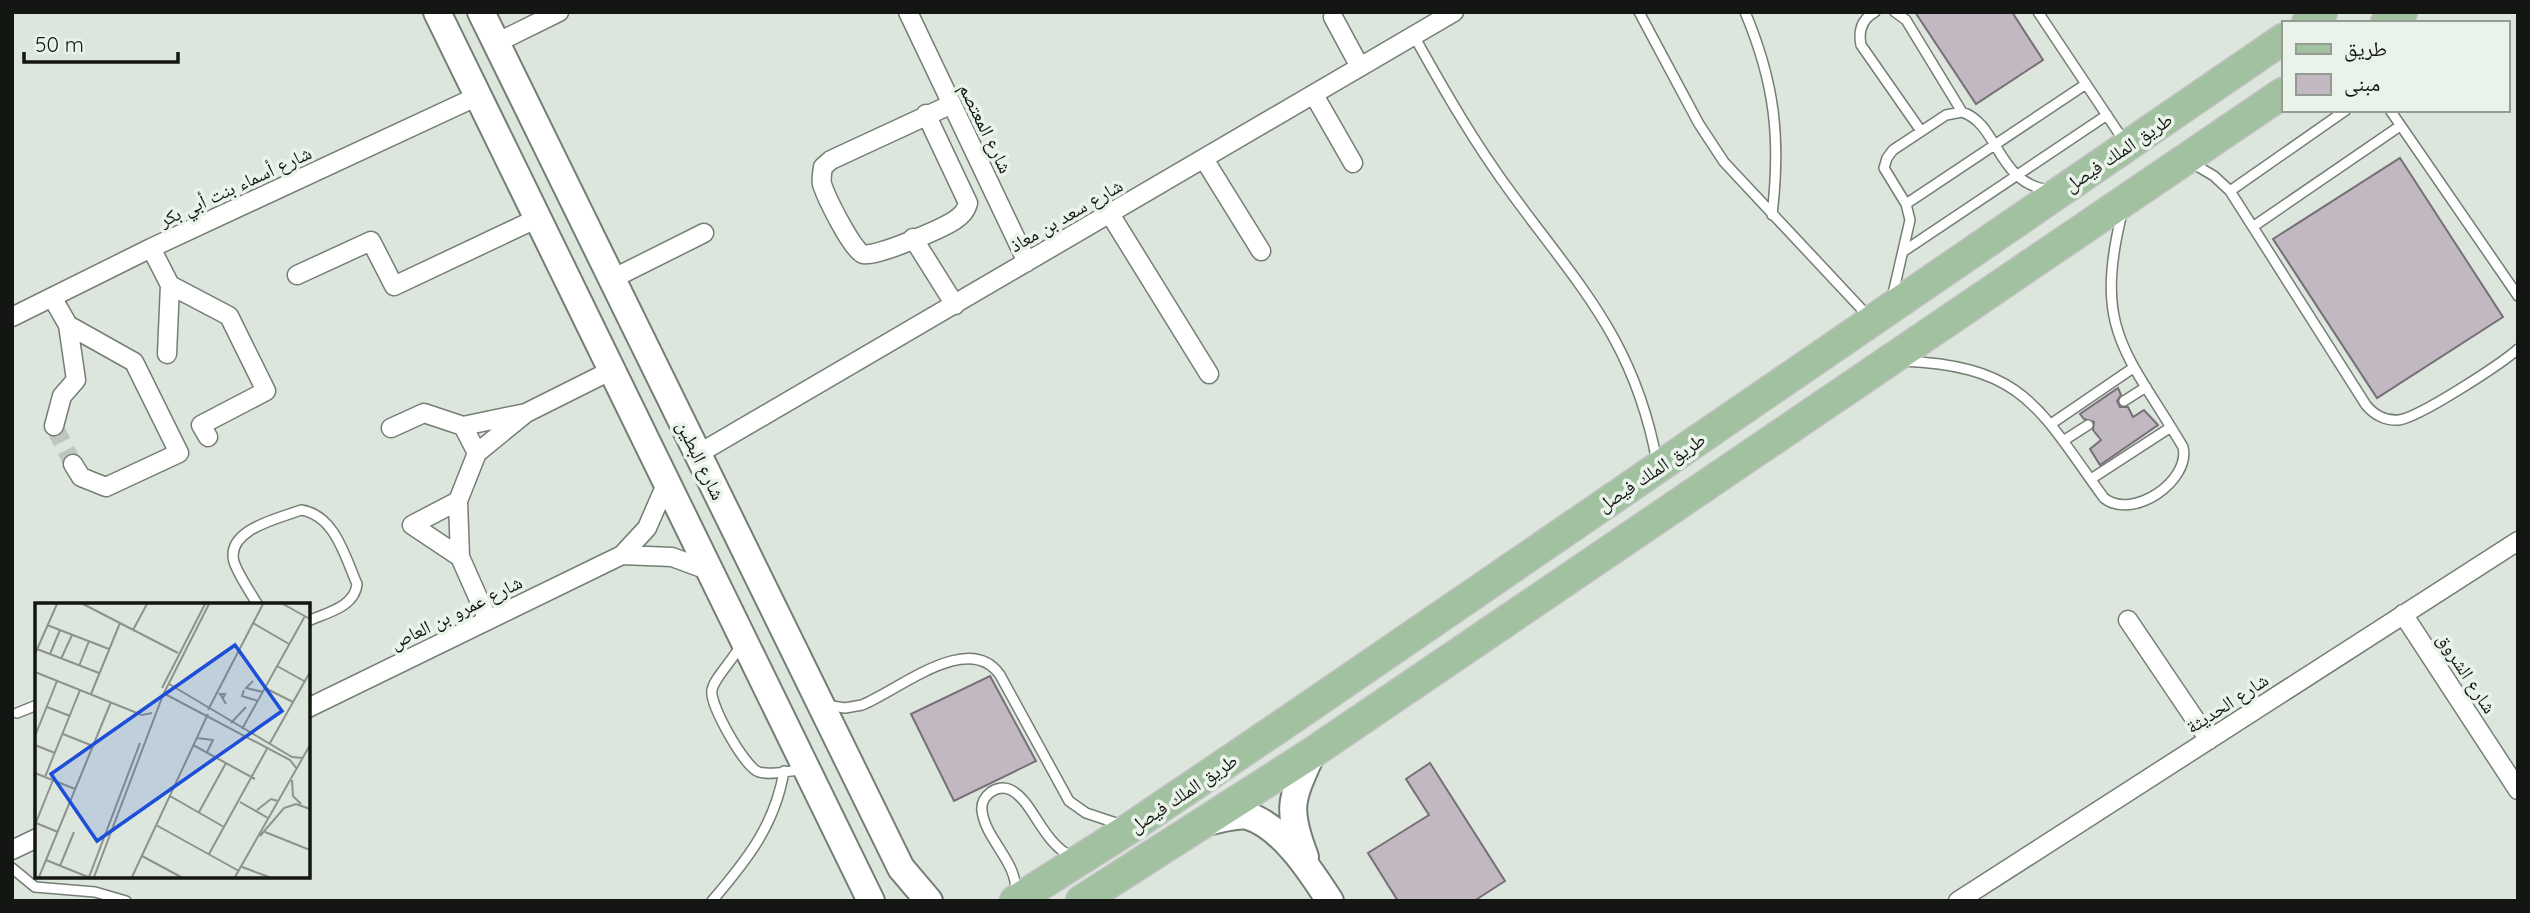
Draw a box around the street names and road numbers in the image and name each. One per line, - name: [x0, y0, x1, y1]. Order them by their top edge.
- street label: شارع المعتصم: [953, 79, 1018, 177]
- street label: طريق الملك فيصل: [2059, 107, 2177, 197]
- street label: شارع أسماء بنت أبي بكر: [154, 140, 317, 236]
- street label: شارع سعد بن معاذ: [1005, 173, 1127, 257]
- street label: شارع البطين: [672, 416, 730, 504]
- street label: طريق الملك فيصل: [1592, 427, 1710, 517]
- street label: شارع عمرو بن العاص: [386, 570, 526, 654]
- street label: شارع الشروق: [2432, 628, 2502, 718]
- street label: شارع الحديثة: [2181, 667, 2273, 739]
- street label: طريق الملك فيصل: [1124, 748, 1242, 838]

